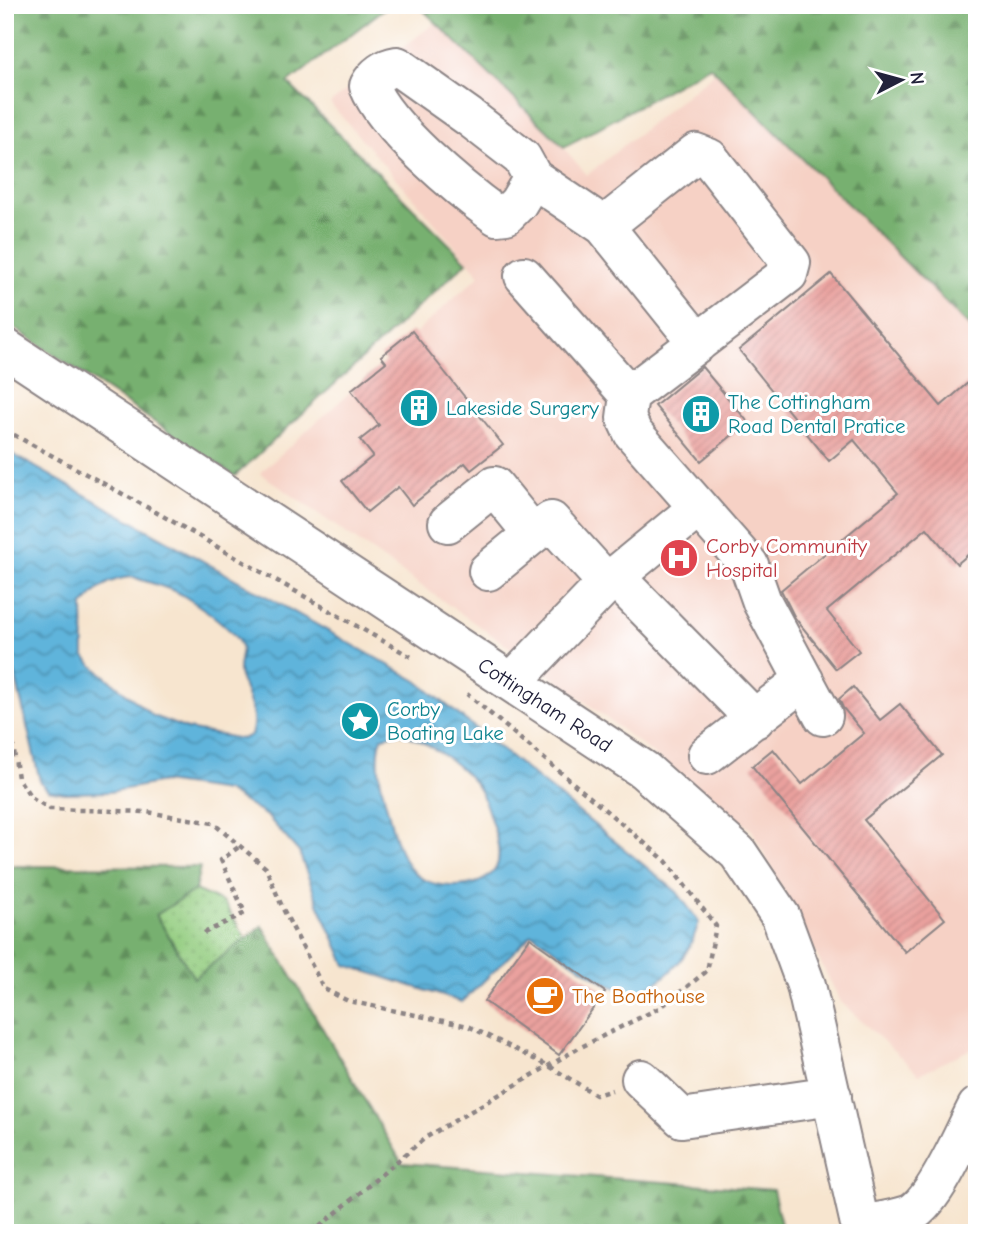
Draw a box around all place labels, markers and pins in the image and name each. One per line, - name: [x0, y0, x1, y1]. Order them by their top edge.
- building icon: Lakeside Surgery: [398, 387, 440, 429]
- place label: The Cottingham Road Dental Pratice: [728, 390, 906, 438]
- building icon: The Cottingham Road Dental Pratice: [680, 393, 722, 435]
- place label: Lakeside Surgery: [446, 396, 599, 420]
- place label: Corby Community Hospital: [706, 534, 868, 582]
- hospital icon: Corby Community Hospital: [658, 537, 700, 579]
- place label: Corby Boating Lake: [387, 697, 504, 745]
- place icon: Corby Boating Lake: [339, 700, 381, 742]
- cafe icon: The Boathouse: [524, 975, 566, 1017]
- place label: The Boathouse: [572, 984, 705, 1008]

